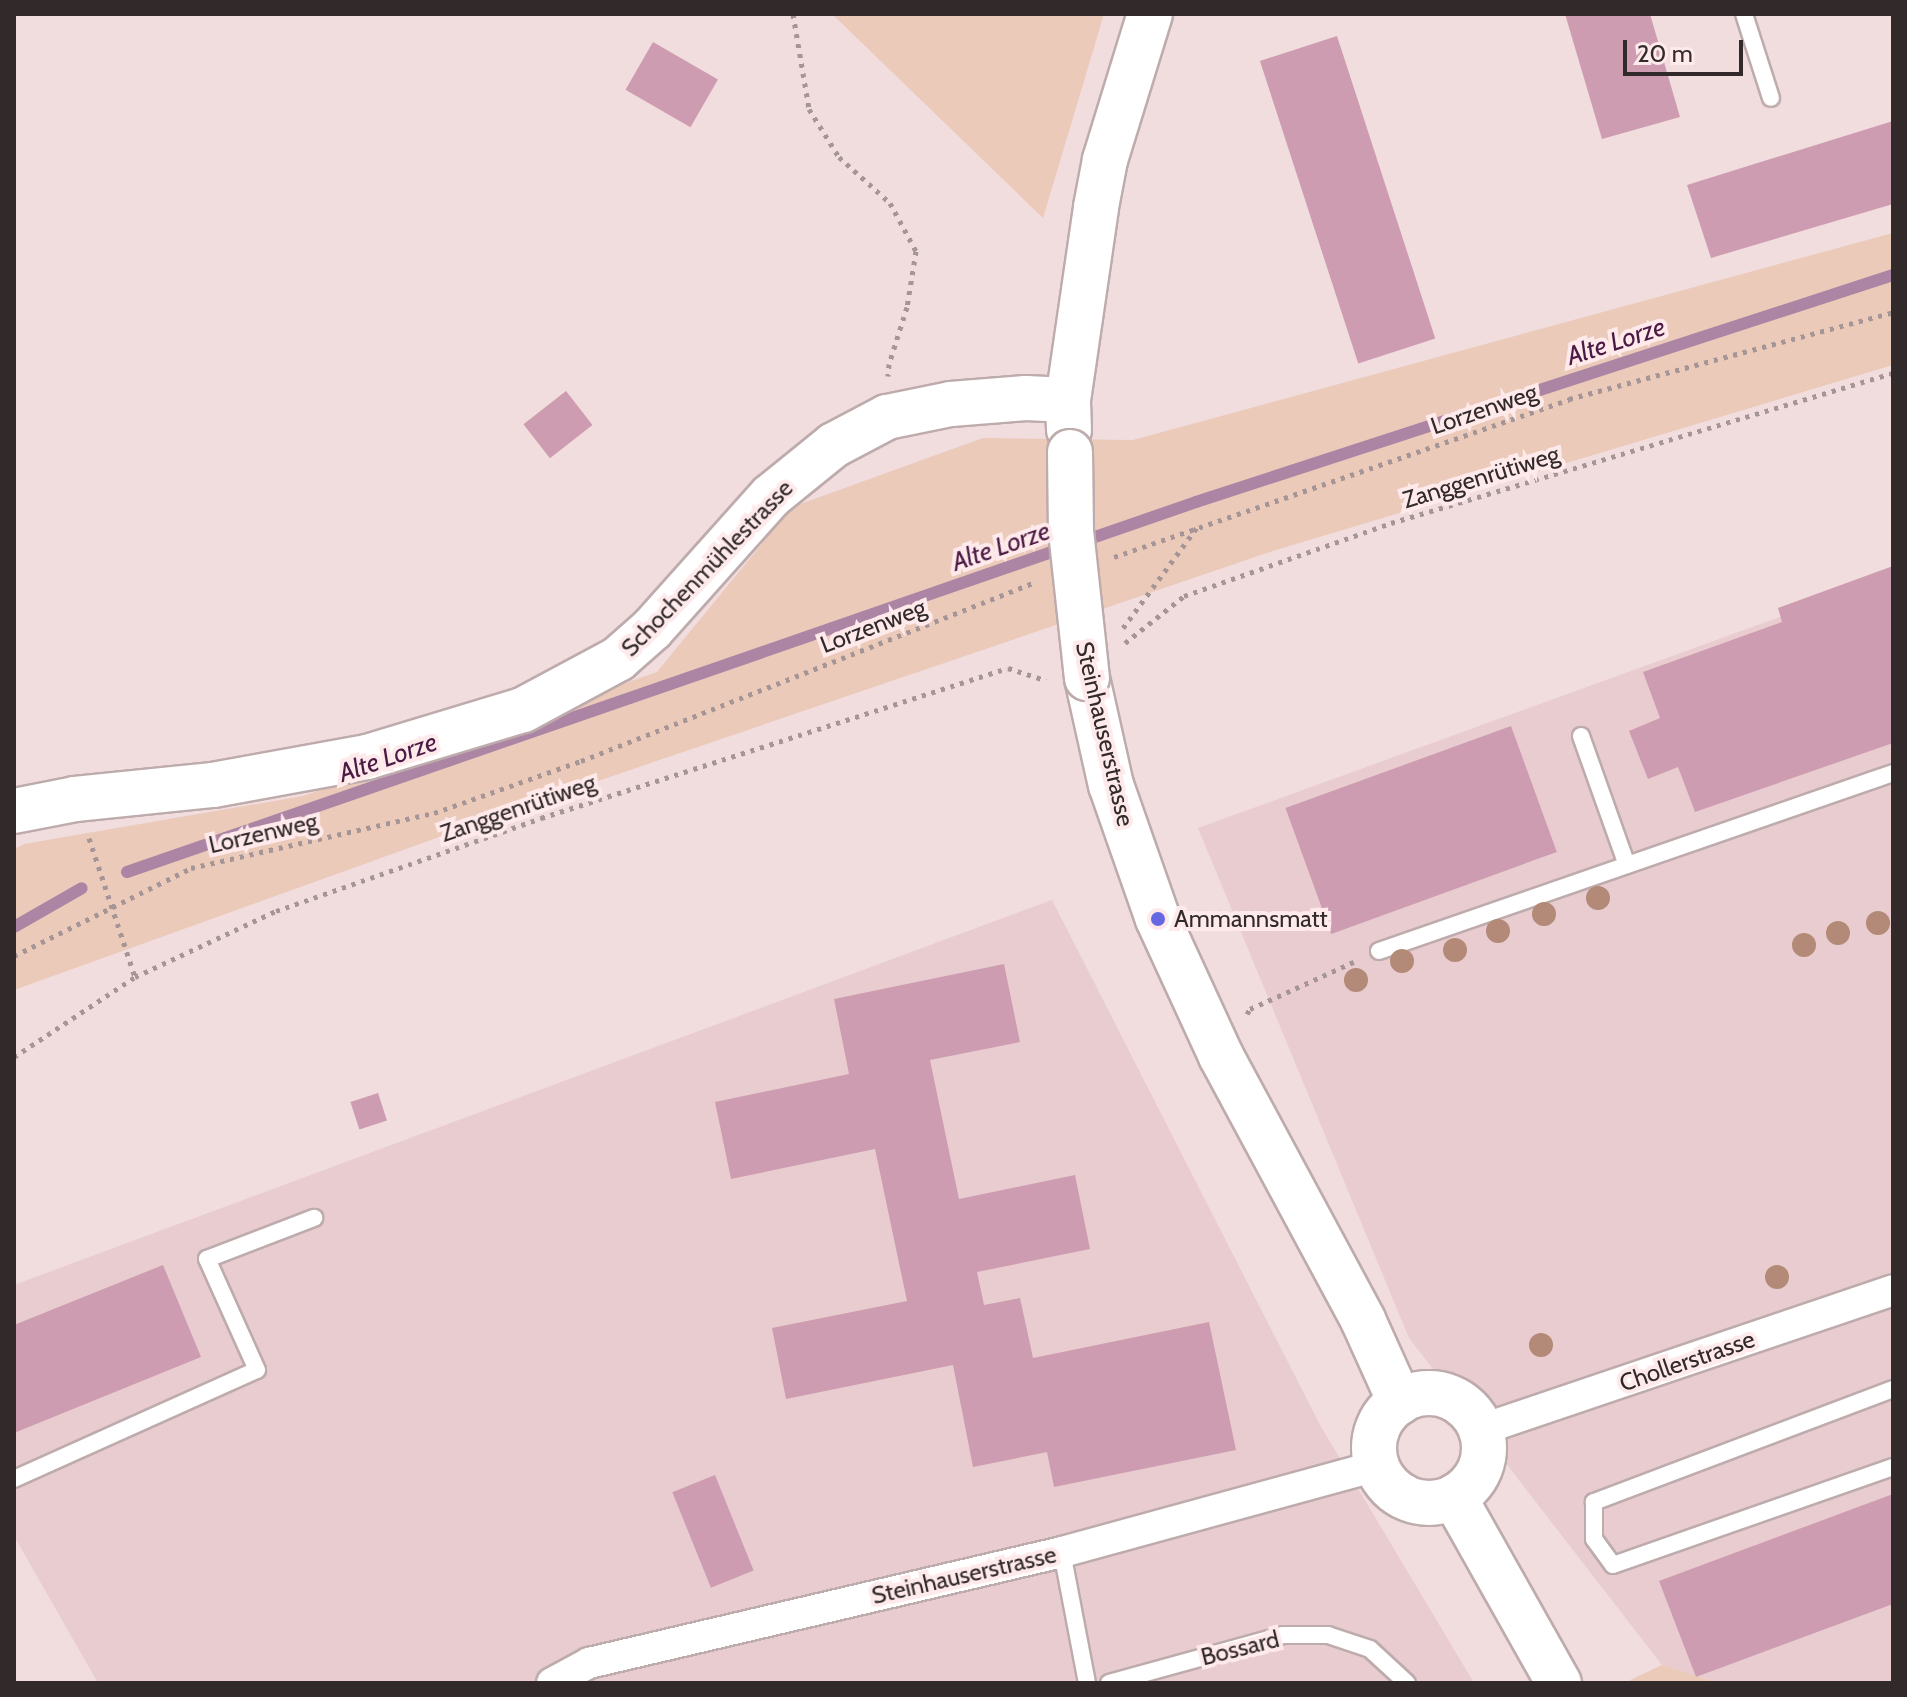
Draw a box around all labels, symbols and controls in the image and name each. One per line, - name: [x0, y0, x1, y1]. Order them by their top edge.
- scale bar: [1627, 24, 1747, 74]
- text: 20 m: [1637, 39, 1693, 68]
- water label: Alte Lorze: [1563, 311, 1669, 373]
- street label: Lorzenweg: [1427, 377, 1541, 441]
- street label: Zanggenrütiweg: [1399, 439, 1563, 515]
- street label: Schochenmühlestrasse: [615, 474, 799, 662]
- water label: Alte Lorze: [948, 516, 1054, 578]
- street label: Lorzenweg: [816, 593, 930, 659]
- street label: Steinhauserstrasse: [1070, 639, 1140, 829]
- water label: Alte Lorze: [335, 727, 441, 789]
- street label: Zanggenrütiweg: [437, 768, 599, 848]
- street label: Lorzenweg: [206, 807, 320, 859]
- place label: Ammannsmatt: [1174, 905, 1328, 933]
- marker: Ammannsmatt: [1149, 910, 1167, 928]
- street label: Chollerstrasse: [1616, 1324, 1758, 1398]
- street label: Steinhauserstrasse: [869, 1540, 1059, 1610]
- street label: Bossard: [1198, 1624, 1282, 1672]

